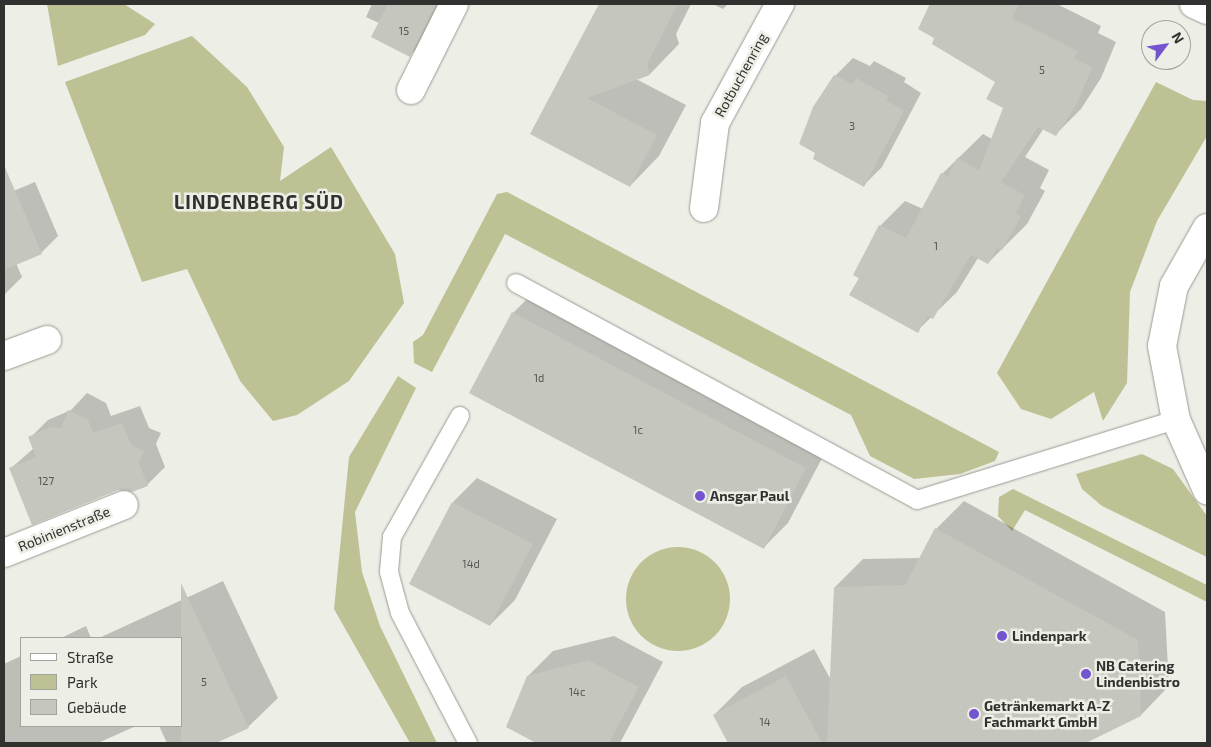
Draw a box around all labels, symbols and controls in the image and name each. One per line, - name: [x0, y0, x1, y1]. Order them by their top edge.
- north arrow: [1141, 20, 1191, 70]
- house number: 15: [399, 24, 409, 38]
- text: N: [1169, 29, 1188, 46]
- street label: Rotbuchenring: [711, 30, 771, 120]
- house number: 5: [1039, 63, 1045, 77]
- house number: 3: [849, 119, 855, 133]
- district label: LINDENBERG SÜD: [172, 191, 346, 213]
- house number: 1: [934, 239, 938, 253]
- house number: 1d: [534, 371, 544, 385]
- house number: 1c: [633, 423, 643, 437]
- house number: 127: [38, 474, 54, 488]
- place label: Ansgar Paul: [710, 488, 790, 504]
- marker: Ansgar Paul: [694, 490, 706, 502]
- street label: Robinienstraße: [15, 503, 113, 555]
- house number: 14d: [462, 557, 480, 571]
- place label: Lindenpark: [1012, 628, 1087, 644]
- marker: Lindenpark: [996, 630, 1008, 642]
- legend: [20, 637, 182, 727]
- text: Straße: [67, 648, 113, 666]
- place label: NB Catering Lindenbistro: [1096, 658, 1180, 690]
- marker: NB Catering Lindenbistro: [1080, 668, 1092, 680]
- text: Park: [67, 673, 98, 691]
- house number: 5: [201, 675, 207, 689]
- house number: 14c: [569, 685, 585, 699]
- text: Gebäude: [67, 698, 126, 716]
- place label: Getränkemarkt A-Z Fachmarkt GmbH: [984, 698, 1110, 730]
- marker: Getränkemarkt A-Z Fachmarkt GmbH: [968, 708, 980, 720]
- house number: 14: [759, 715, 771, 729]

